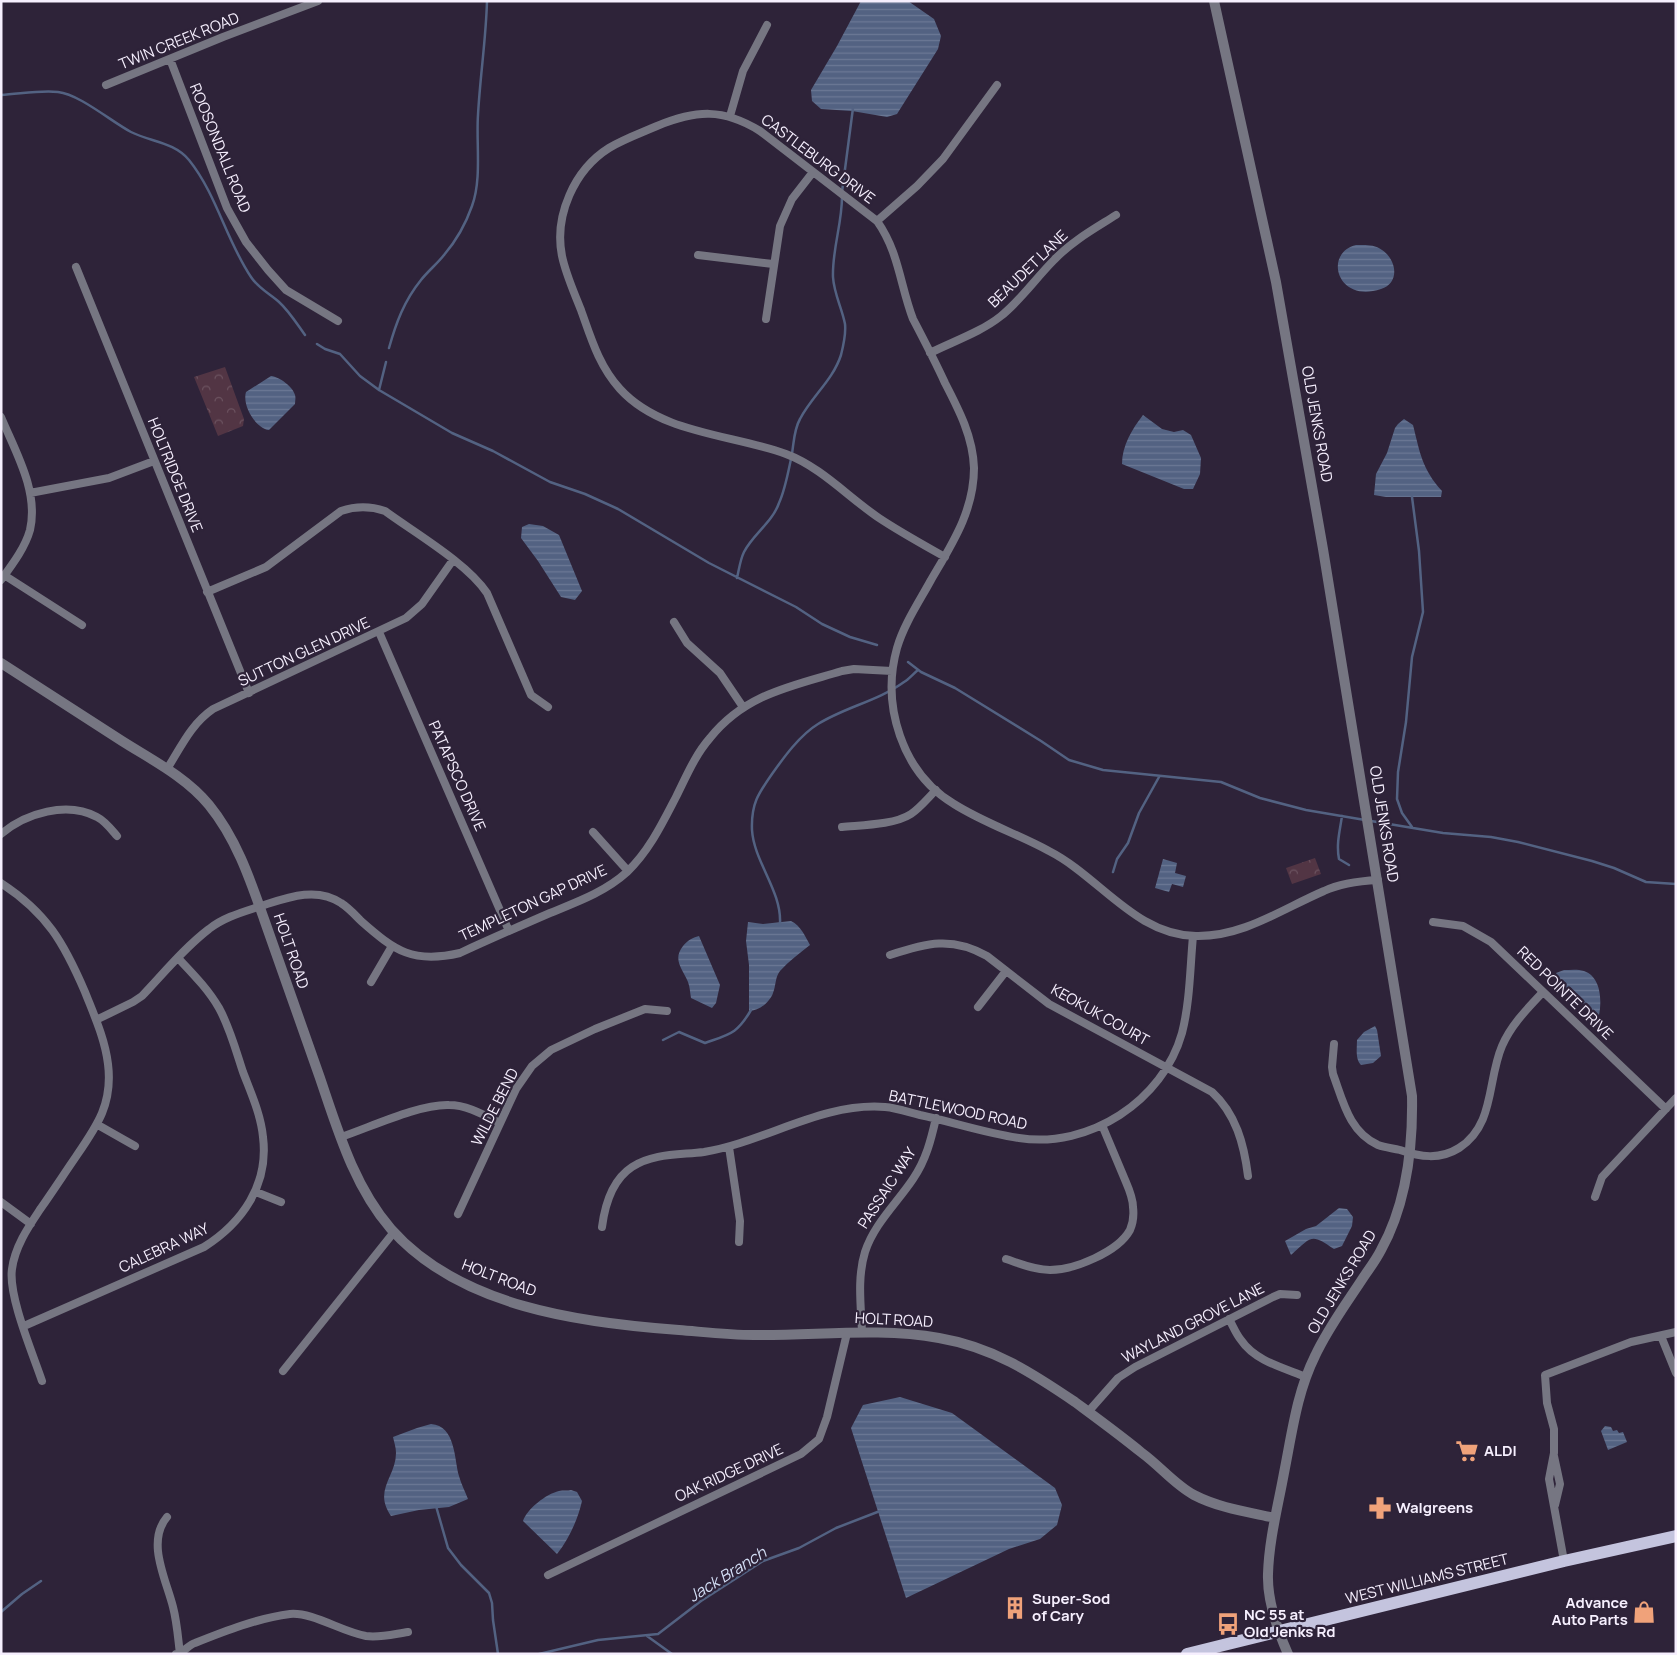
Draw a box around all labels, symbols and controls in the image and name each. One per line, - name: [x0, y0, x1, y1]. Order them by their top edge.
- street label: TWIN CREEK ROAD: [115, 7, 242, 74]
- street label: ROOSONDALL ROAD: [185, 80, 256, 216]
- street label: CASTLEBURG DRIVE: [757, 109, 880, 208]
- street label: BEAUDET LANE: [983, 225, 1072, 312]
- street label: OLD JENKS ROAD: [1297, 364, 1338, 484]
- street label: HOLTRIDGE DRIVE: [143, 414, 208, 535]
- street label: SUTTON GLEN DRIVE: [234, 612, 373, 691]
- street label: PATAPSCO DRIVE: [424, 717, 491, 834]
- street label: OLD JENKS ROAD: [1365, 764, 1404, 884]
- street label: TEMPLETON GAP DRIVE: [455, 859, 610, 946]
- street label: HOLT ROAD: [269, 910, 314, 991]
- street label: RED POINTE DRIVE: [1513, 941, 1618, 1044]
- street label: KEOKUK COURT: [1047, 979, 1153, 1050]
- street label: WILDE BEND: [466, 1064, 523, 1149]
- street label: BATTLEWOOD ROAD: [887, 1085, 1029, 1134]
- street label: PASSAIC WAY: [852, 1143, 921, 1232]
- street label: CALEBRA WAY: [115, 1217, 213, 1278]
- street label: OLD JENKS ROAD: [1302, 1226, 1381, 1338]
- street label: HOLT ROAD: [459, 1254, 540, 1301]
- street label: WAYLAND GROVE LANE: [1118, 1277, 1268, 1368]
- street label: HOLT ROAD: [854, 1307, 934, 1332]
- street label: OAK RIDGE DRIVE: [671, 1438, 786, 1507]
- supermarket icon: ALDI: [1454, 1438, 1480, 1464]
- place label: ALDI: [1484, 1440, 1517, 1461]
- pharmacy icon: Walgreens: [1367, 1495, 1393, 1521]
- place label: Walgreens: [1396, 1497, 1473, 1518]
- water label: Jack Branch: [684, 1541, 771, 1607]
- street label: WEST WILLIAMS STREET: [1343, 1548, 1511, 1609]
- place label: Super-Sod of Cary: [1032, 1588, 1110, 1626]
- place label: Advance Auto Parts: [1552, 1592, 1628, 1630]
- building icon: Super-Sod of Cary: [1002, 1595, 1028, 1621]
- shop icon: Advance Auto Parts: [1631, 1599, 1657, 1625]
- place label: NC 55 at Old Jenks Rd: [1244, 1604, 1336, 1642]
- bus stop icon: NC 55 at Old Jenks Rd: [1215, 1611, 1241, 1637]

